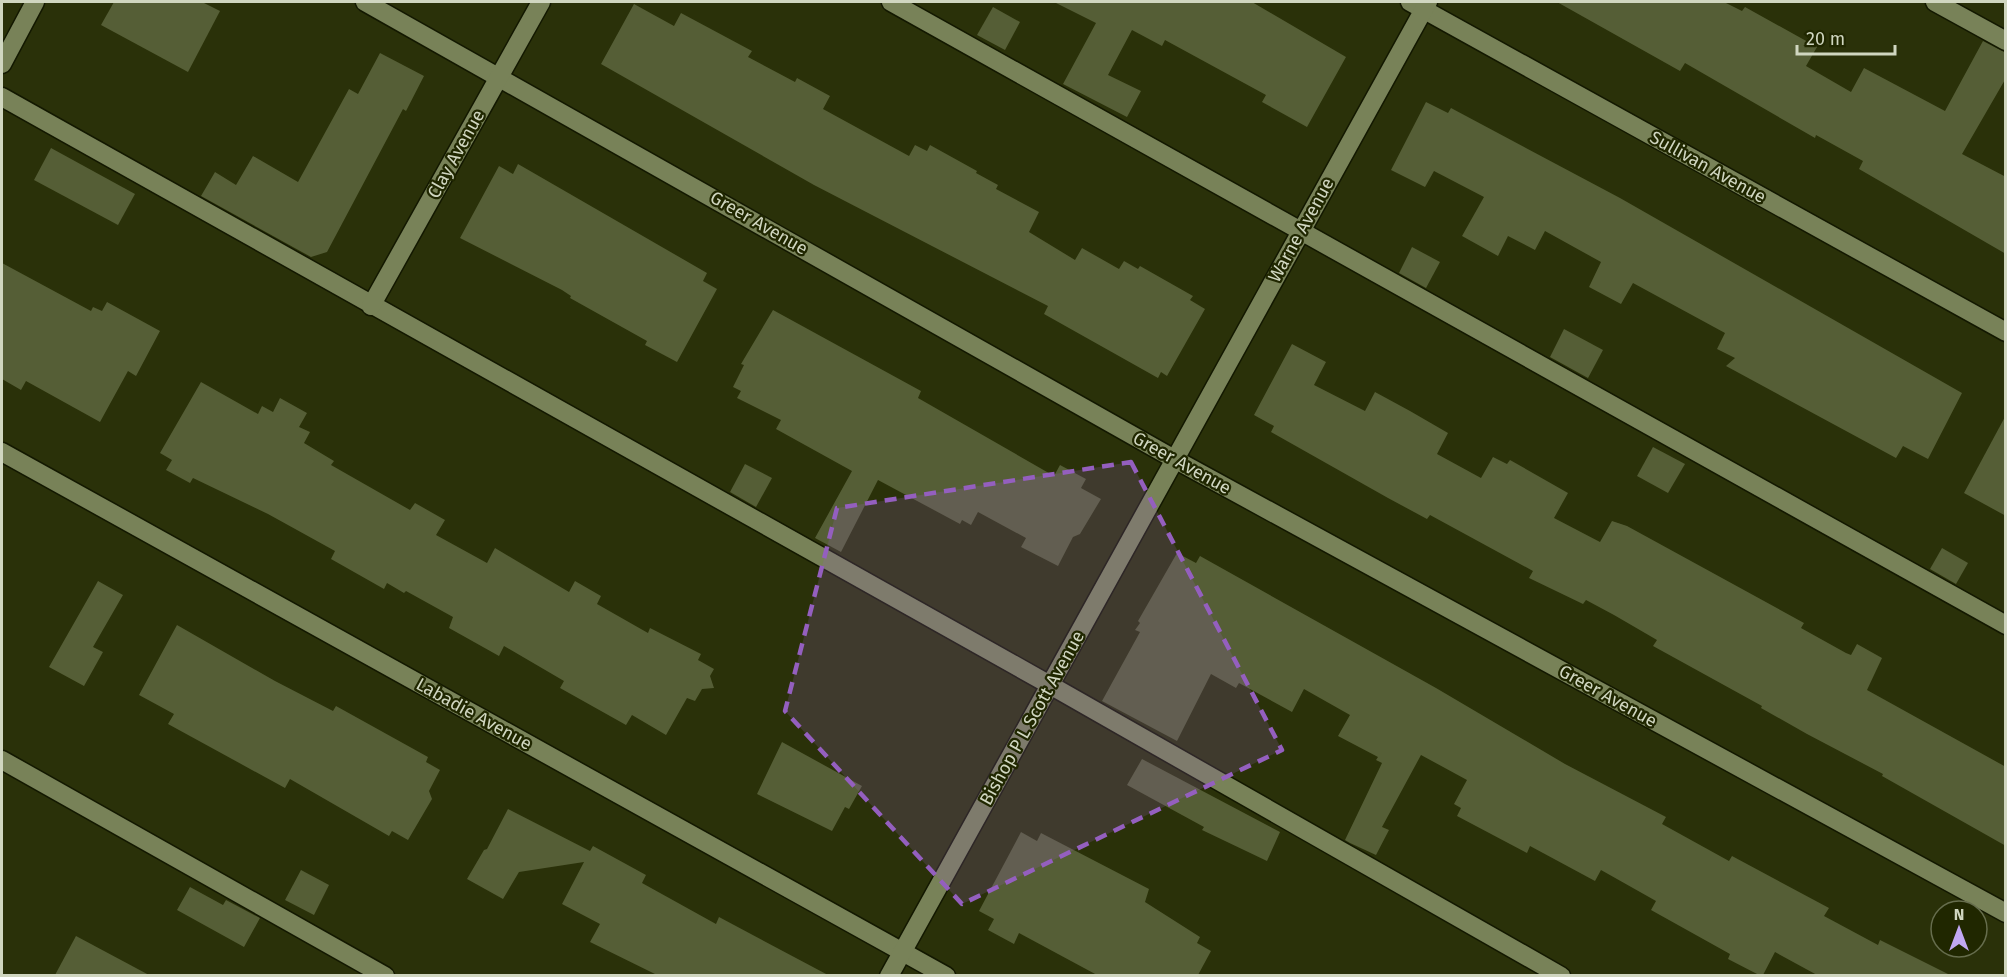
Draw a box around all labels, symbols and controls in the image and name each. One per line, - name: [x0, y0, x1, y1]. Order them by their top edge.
- scale bar: [1797, 18, 1894, 56]
- text: 20 m: [1806, 28, 1845, 50]
- street label: Clay Avenue: [423, 106, 489, 202]
- street label: Sullivan Avenue: [1646, 126, 1770, 208]
- street label: Warne Avenue: [1263, 174, 1339, 286]
- street label: Greer Avenue: [706, 186, 812, 260]
- street label: Greer Avenue: [1129, 427, 1235, 499]
- street label: Bishop P L Scott Avenue: [975, 627, 1089, 809]
- street label: Greer Avenue: [1555, 660, 1661, 732]
- street label: Labadie Avenue: [412, 673, 536, 755]
- north arrow: [1929, 899, 1989, 959]
- text: N: [1954, 905, 1964, 924]

